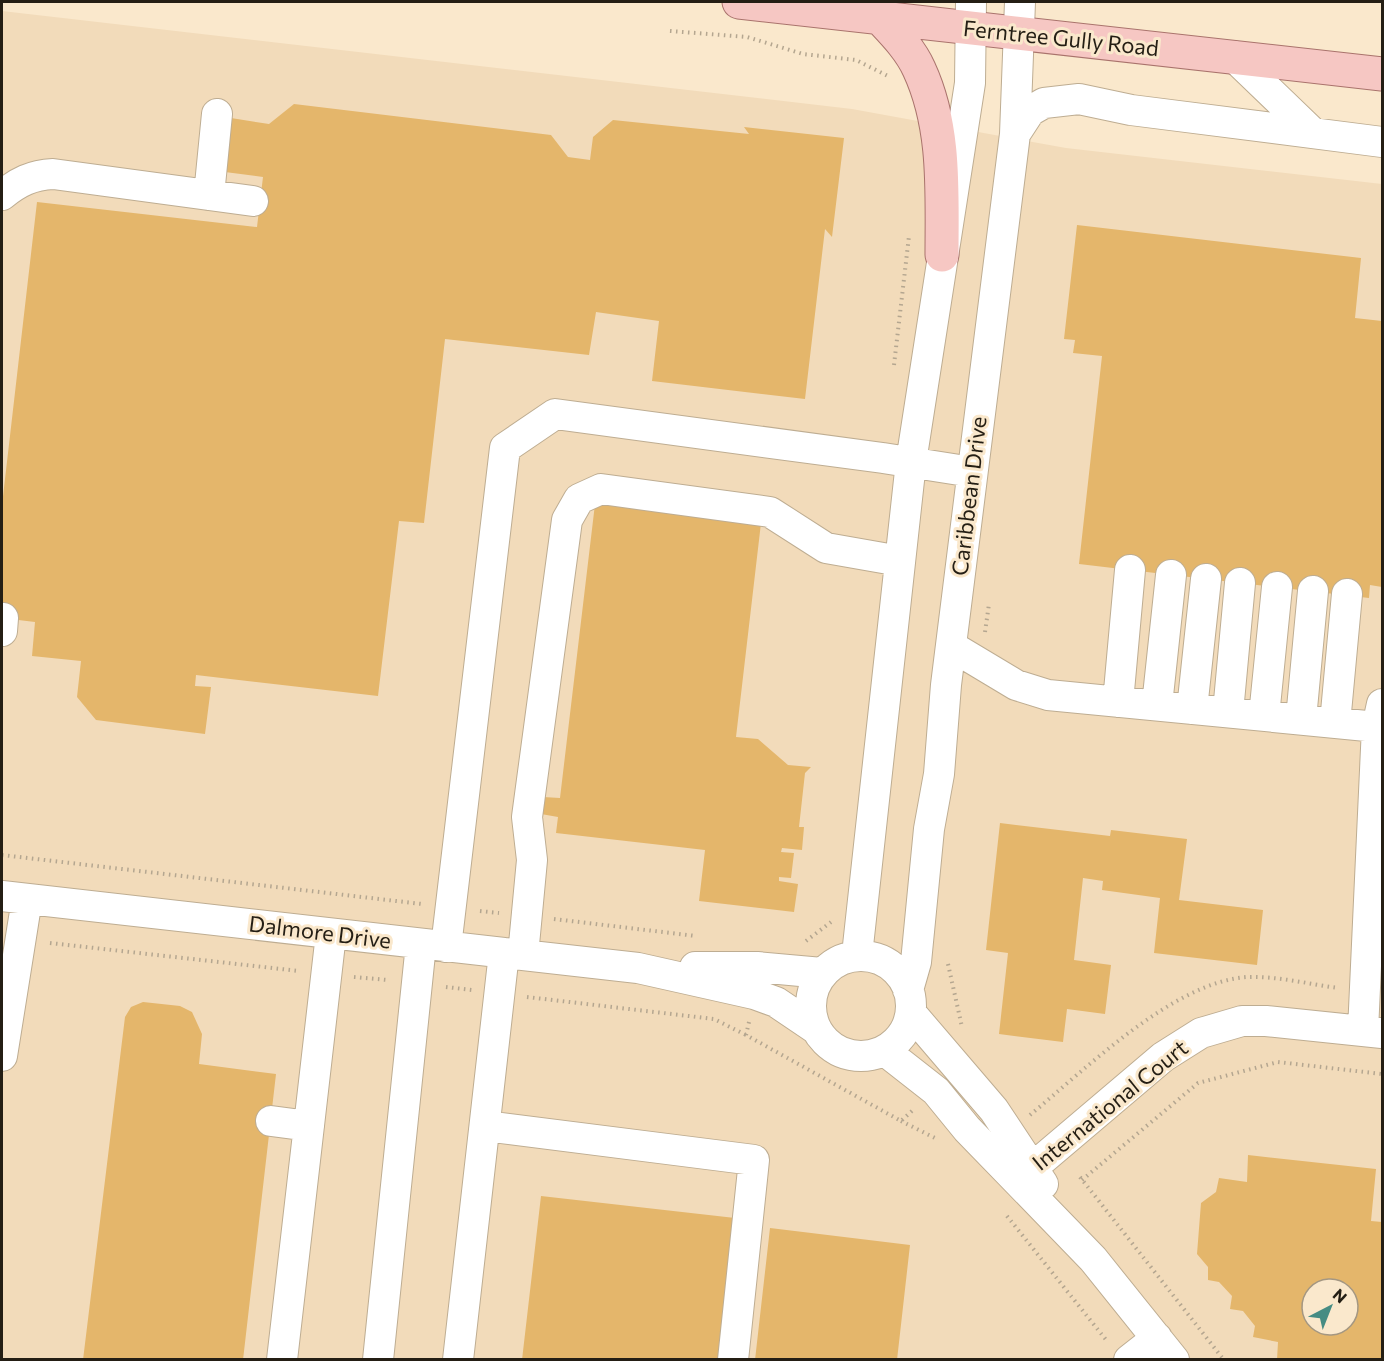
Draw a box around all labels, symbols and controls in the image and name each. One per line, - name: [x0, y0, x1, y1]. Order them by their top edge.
- street label: Ferntree Gully Road: [962, 14, 1160, 61]
- street label: Caribbean Drive: [945, 415, 992, 577]
- street label: Dalmore Drive: [247, 909, 393, 954]
- street label: International Court: [1027, 1034, 1193, 1176]
- north arrow: [1300, 1277, 1360, 1337]
- text: N: [1330, 1284, 1351, 1307]

